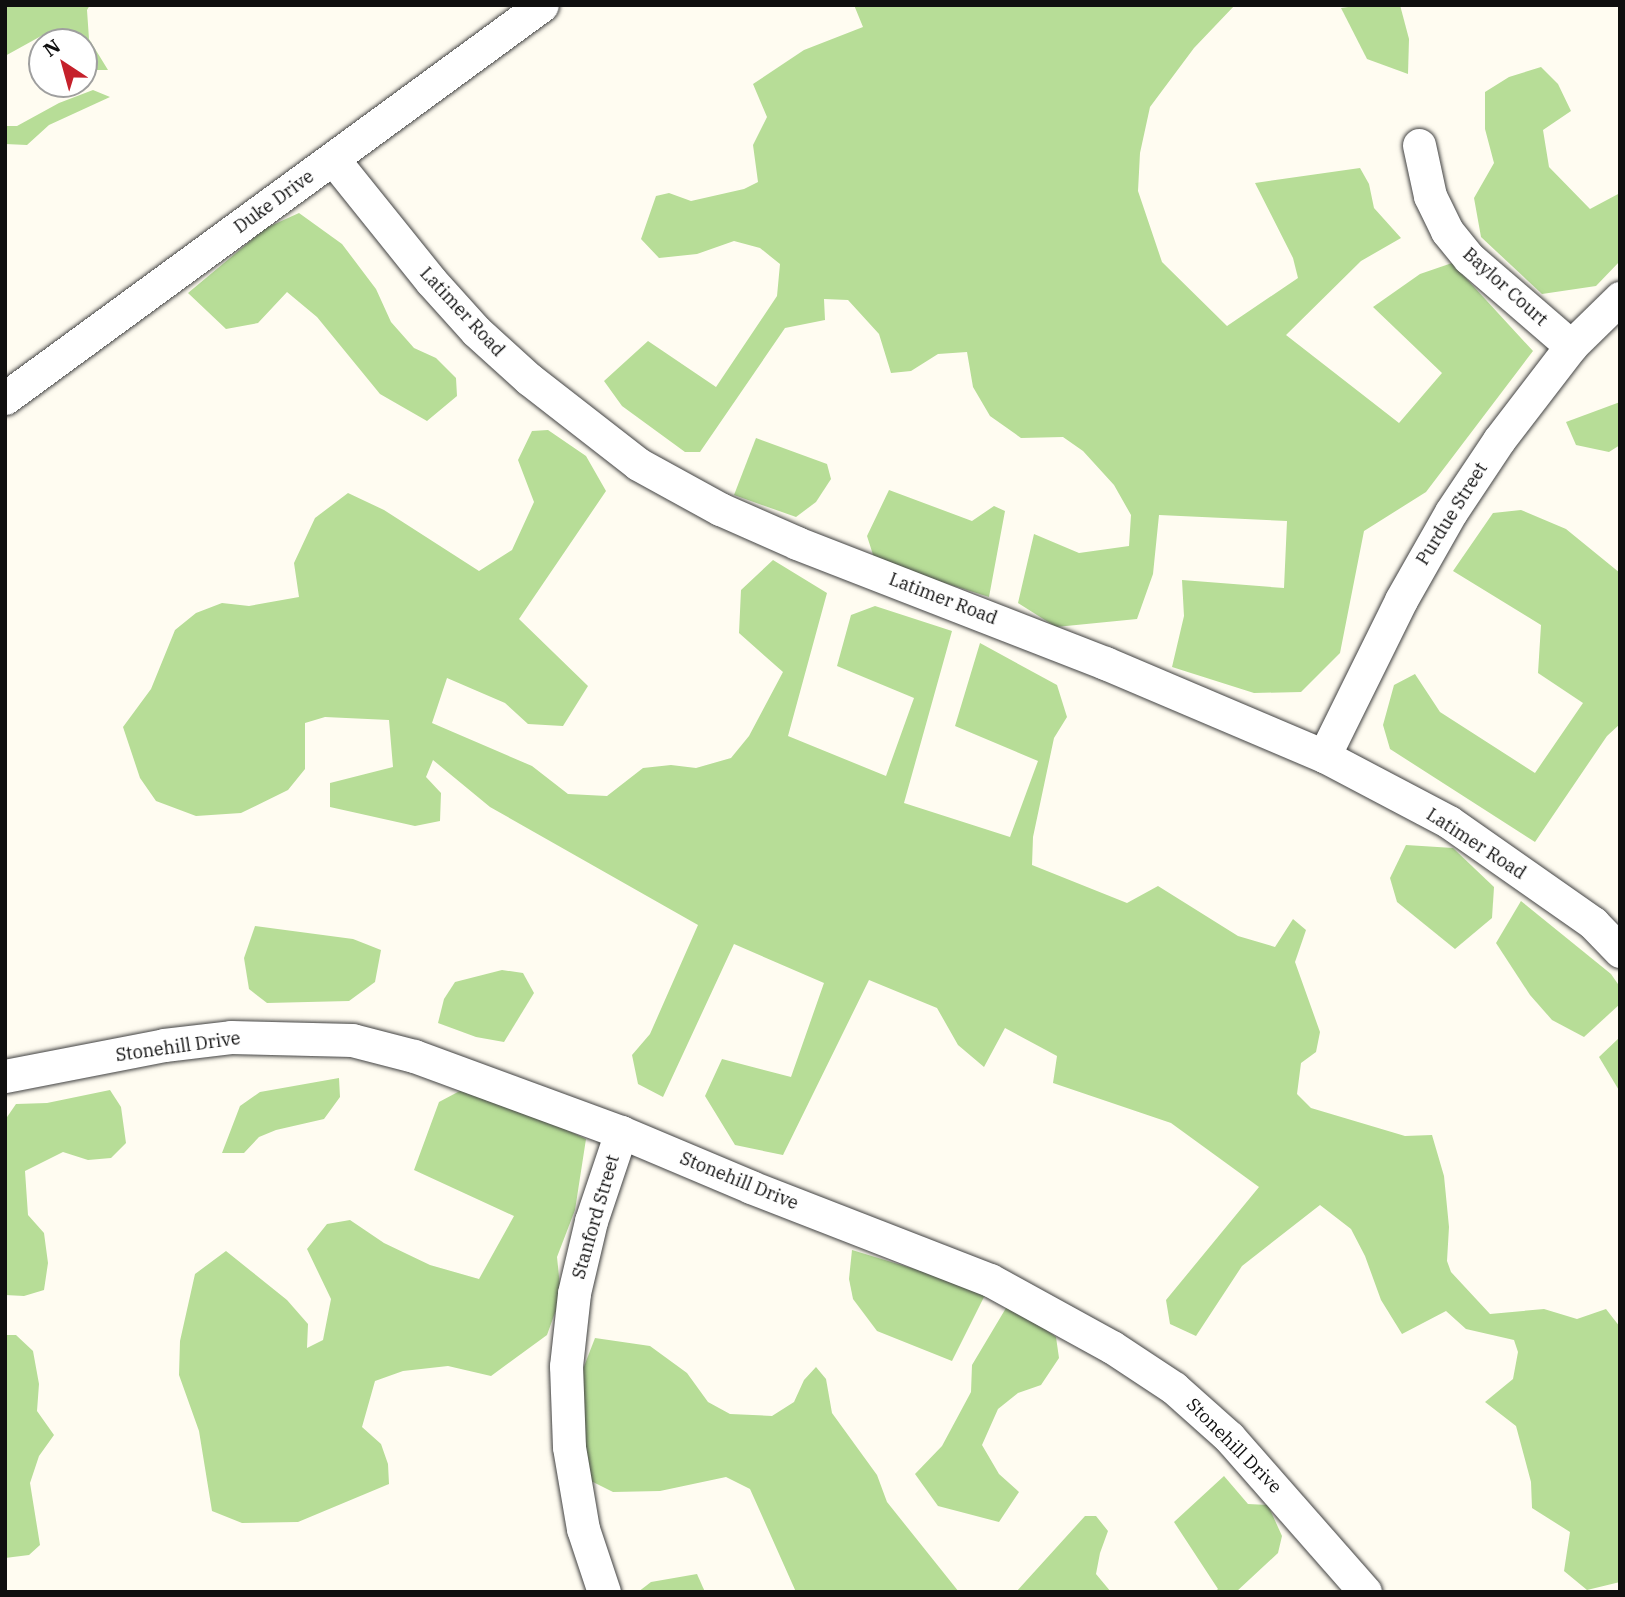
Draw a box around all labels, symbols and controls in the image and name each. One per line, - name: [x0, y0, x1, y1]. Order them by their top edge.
- north arrow: [28, 28, 98, 98]
- text: N: [39, 34, 65, 62]
- street label: Duke Drive: [230, 166, 318, 238]
- street label: Baylor Court: [1458, 243, 1552, 331]
- street label: Latimer Road: [415, 263, 509, 361]
- street label: Purdue Street: [1412, 459, 1492, 569]
- street label: Latimer Road: [886, 568, 1000, 630]
- street label: Latimer Road: [1422, 804, 1530, 884]
- street label: Stonehill Drive: [114, 1028, 242, 1066]
- street label: Stonehill Drive: [677, 1147, 801, 1215]
- street label: Stanford Street: [568, 1152, 624, 1282]
- street label: Stonehill Drive: [1182, 1394, 1286, 1498]

